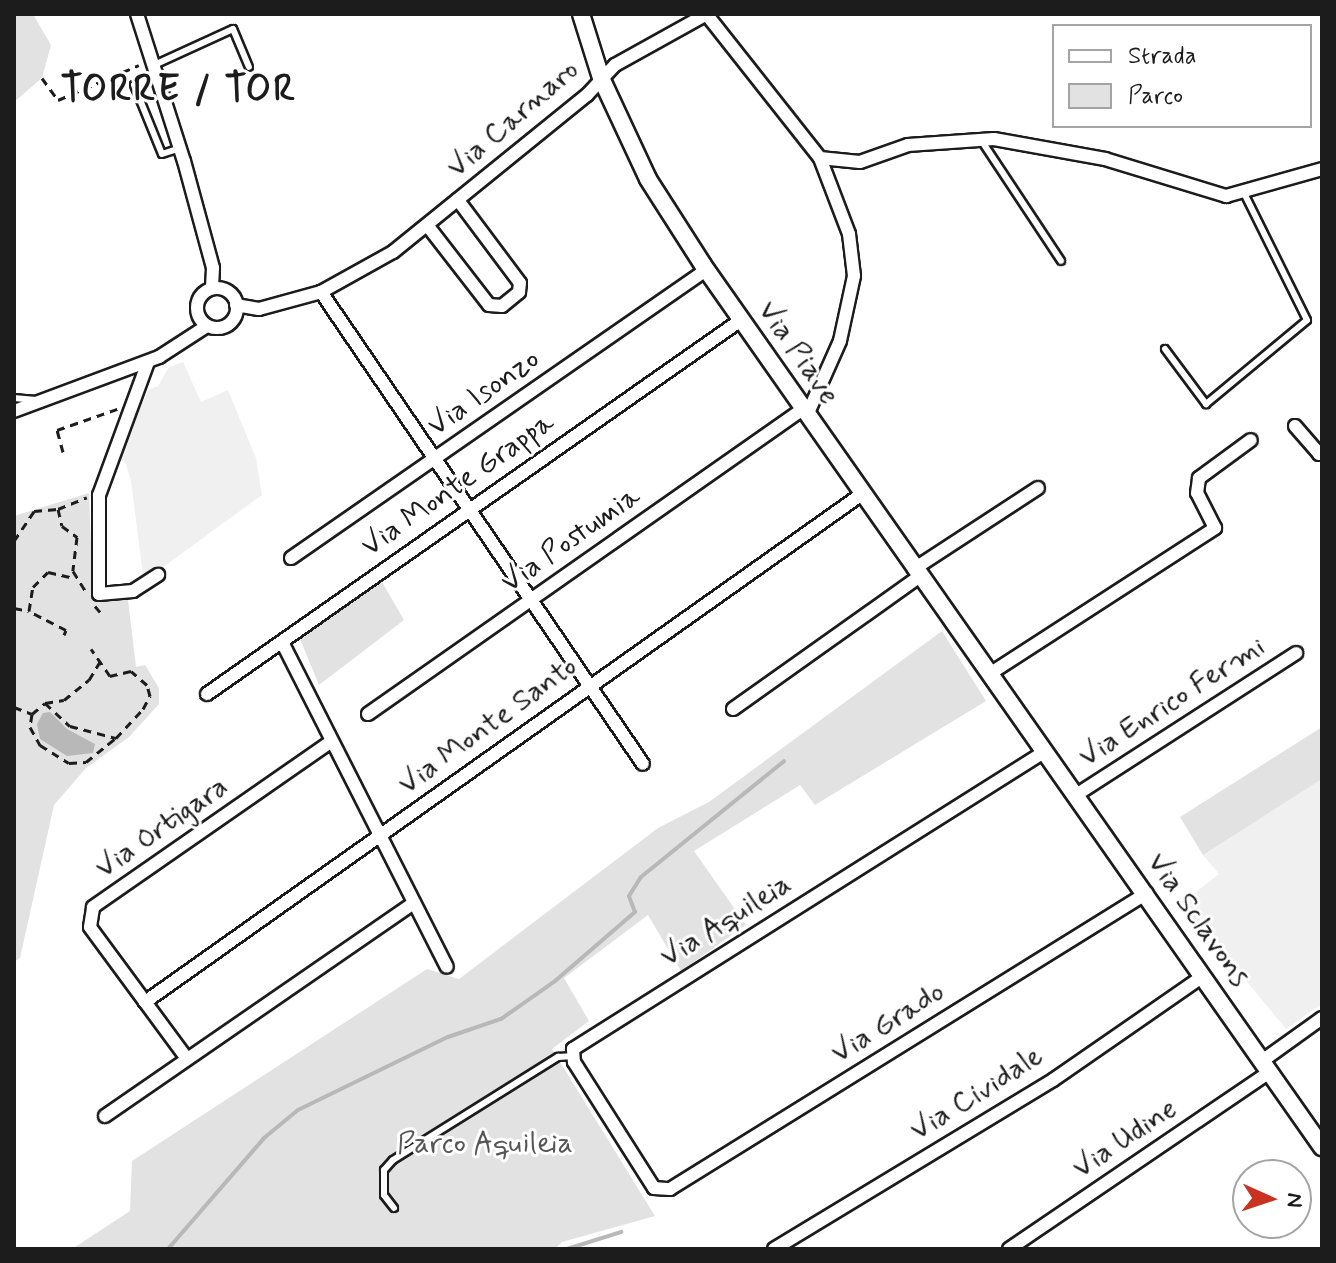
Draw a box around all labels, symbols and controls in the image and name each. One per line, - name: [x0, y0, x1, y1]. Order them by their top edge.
- legend: [1052, 24, 1312, 128]
- text: Strada: [1128, 41, 1197, 72]
- street label: Via Carnaro: [441, 53, 585, 185]
- district label: TORRE / TOR: [57, 67, 301, 113]
- text: Parco: [1128, 81, 1183, 112]
- street label: Via Piave: [750, 295, 846, 411]
- street label: Via Isonzo: [419, 340, 549, 446]
- street label: Via Monte Grappa: [355, 406, 561, 564]
- street label: Via Postumia: [495, 480, 647, 600]
- street label: Via Enrico Fermi: [1072, 628, 1272, 776]
- street label: Via Monte Santo: [391, 649, 585, 803]
- street label: Via Ortigara: [88, 769, 236, 887]
- street label: Via Sclavons: [1139, 846, 1257, 994]
- street label: Via Aquileia: [655, 867, 797, 975]
- street label: Via Grado: [826, 975, 950, 1071]
- street label: Via Cividale: [902, 1038, 1052, 1150]
- street label: Via Udine: [1065, 1090, 1185, 1188]
- park label: Parco Aquileia: [398, 1126, 572, 1162]
- north arrow: [1232, 1159, 1312, 1239]
- text: N: [1280, 1192, 1308, 1208]

